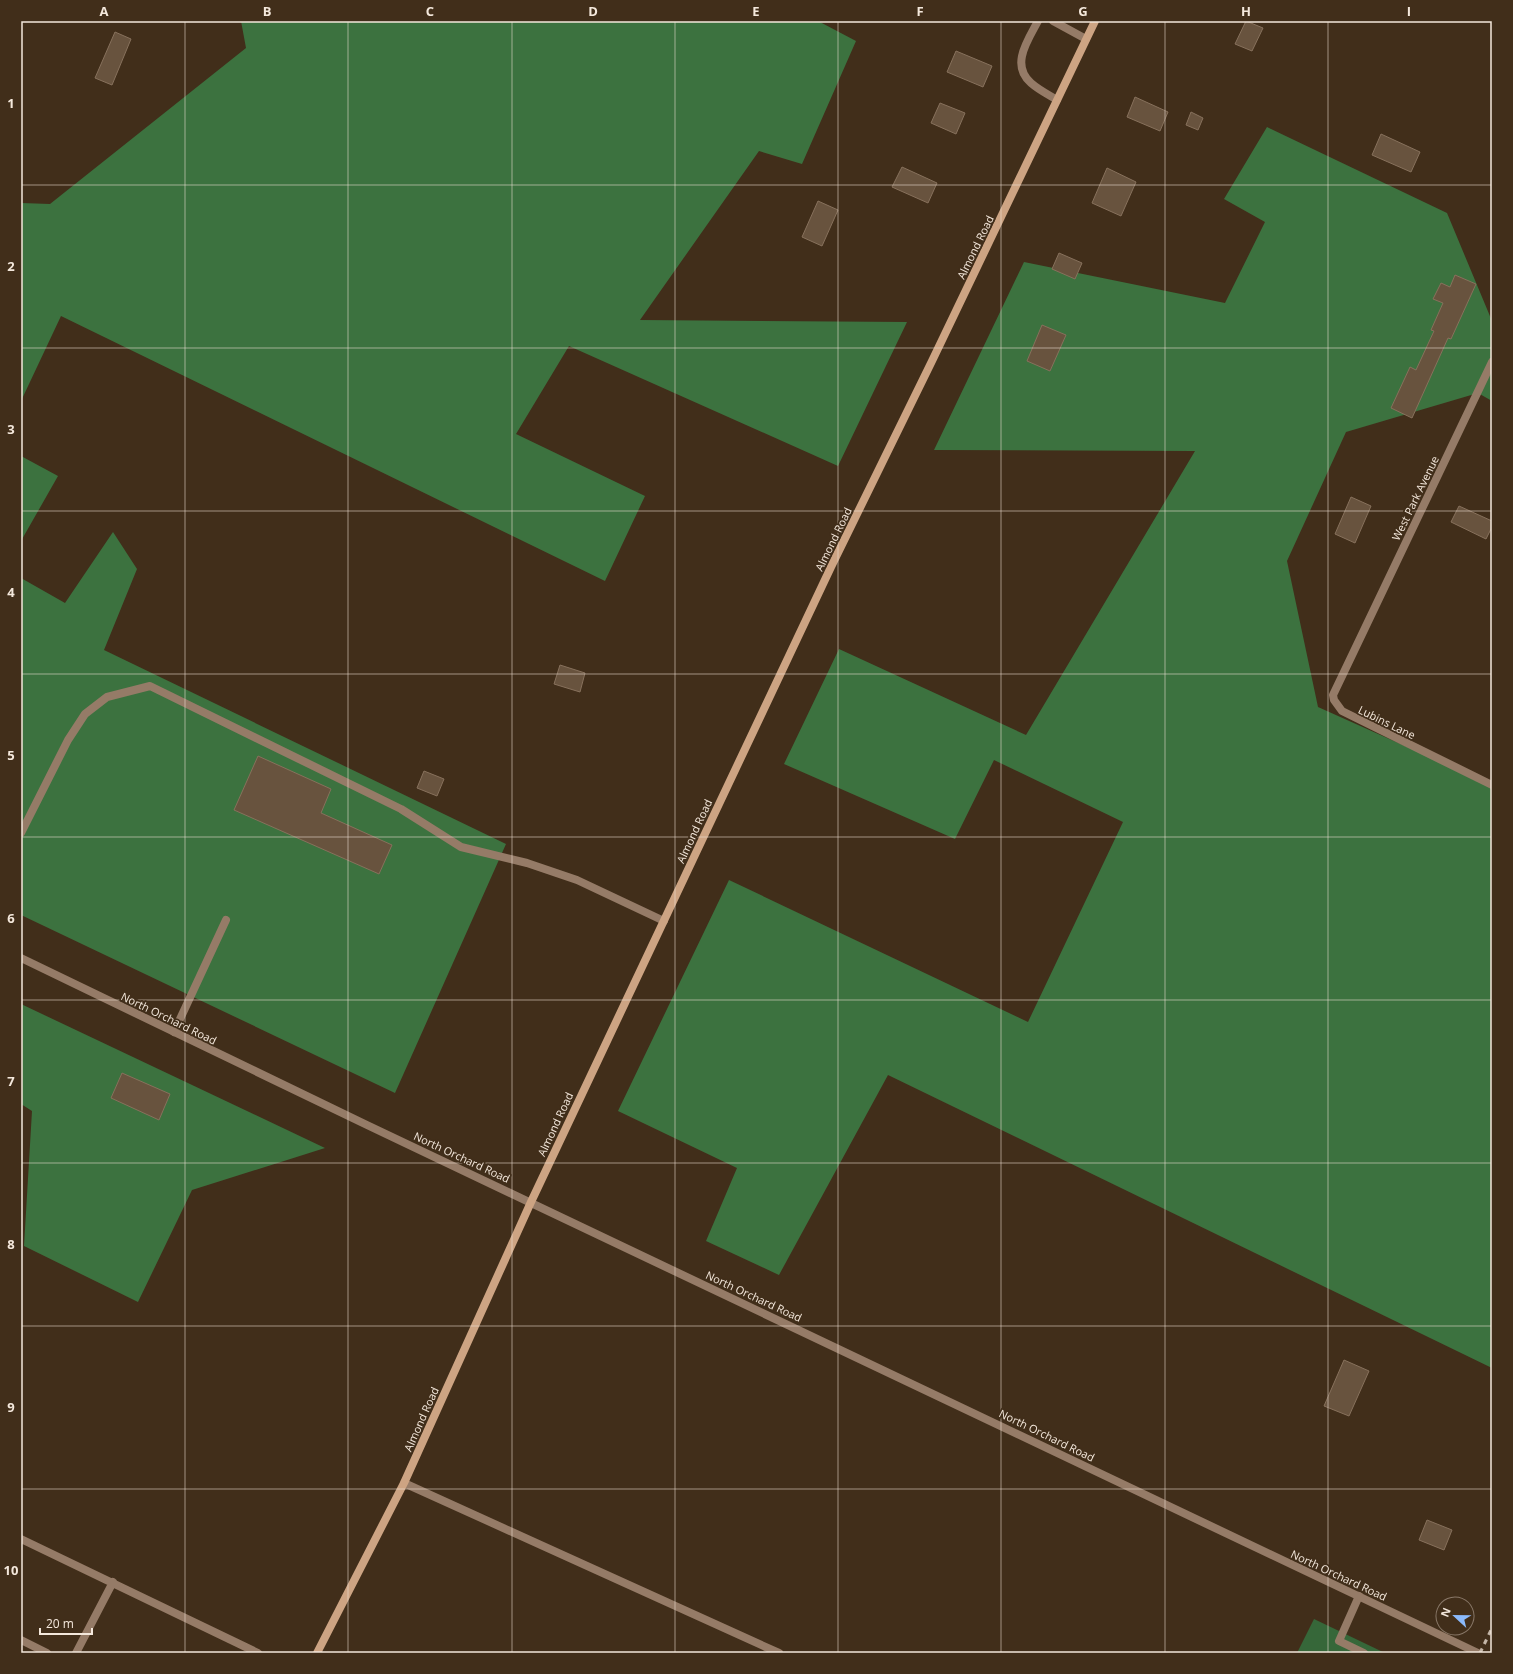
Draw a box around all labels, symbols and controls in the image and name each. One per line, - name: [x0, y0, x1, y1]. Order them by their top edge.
- text: A: [100, 2, 109, 20]
- text: B: [263, 2, 272, 20]
- text: C: [426, 2, 434, 20]
- text: D: [588, 2, 598, 20]
- text: E: [752, 2, 760, 20]
- text: F: [916, 2, 924, 20]
- text: G: [1078, 2, 1088, 20]
- text: H: [1241, 2, 1251, 20]
- text: I: [1407, 2, 1411, 20]
- text: 1: [7, 94, 15, 112]
- street label: Almond Road: [953, 213, 997, 281]
- text: 2: [7, 257, 15, 275]
- text: 3: [7, 420, 15, 438]
- street label: West Park Avenue: [1388, 453, 1442, 543]
- street label: Almond Road: [811, 505, 855, 573]
- text: 4: [7, 583, 15, 601]
- street label: Lubins Lane: [1356, 702, 1418, 742]
- text: 5: [7, 746, 15, 764]
- street label: Almond Road: [673, 797, 715, 865]
- text: 6: [7, 909, 15, 927]
- street label: North Orchard Road: [119, 988, 219, 1048]
- text: 7: [7, 1072, 15, 1090]
- street label: Almond Road: [534, 1090, 576, 1158]
- street label: North Orchard Road: [412, 1128, 512, 1186]
- text: 8: [7, 1235, 15, 1253]
- street label: North Orchard Road: [704, 1267, 804, 1325]
- street label: Almond Road: [400, 1384, 442, 1454]
- text: 9: [7, 1398, 15, 1416]
- street label: North Orchard Road: [997, 1405, 1097, 1465]
- street label: North Orchard Road: [1289, 1546, 1389, 1604]
- text: 10: [4, 1561, 18, 1579]
- north arrow: [1435, 1596, 1475, 1636]
- text: N: [1437, 1605, 1454, 1619]
- scale bar: [40, 1610, 92, 1636]
- text: 20 m: [46, 1615, 74, 1632]

